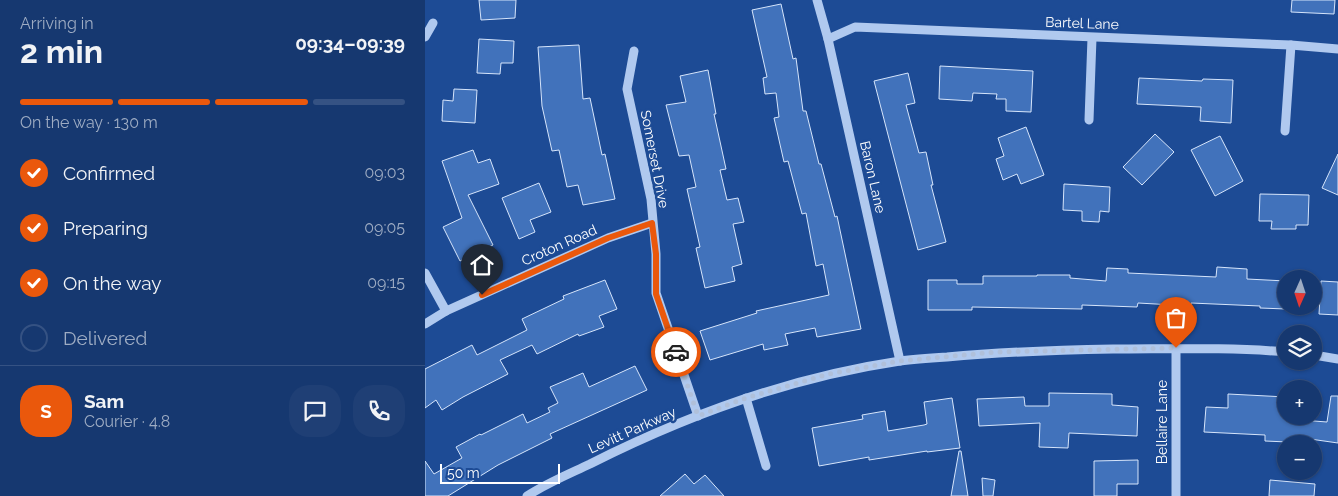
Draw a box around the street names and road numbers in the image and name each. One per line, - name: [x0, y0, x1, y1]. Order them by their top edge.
- street label: Bartel Lane: [1045, 14, 1119, 32]
- street label: Somerset Drive: [638, 109, 672, 209]
- street label: Baron Lane: [857, 139, 889, 215]
- street label: Croton Road: [519, 221, 599, 269]
- street label: Bellaire Lane: [1154, 380, 1170, 464]
- street label: Levitt Parkway: [586, 403, 679, 456]

